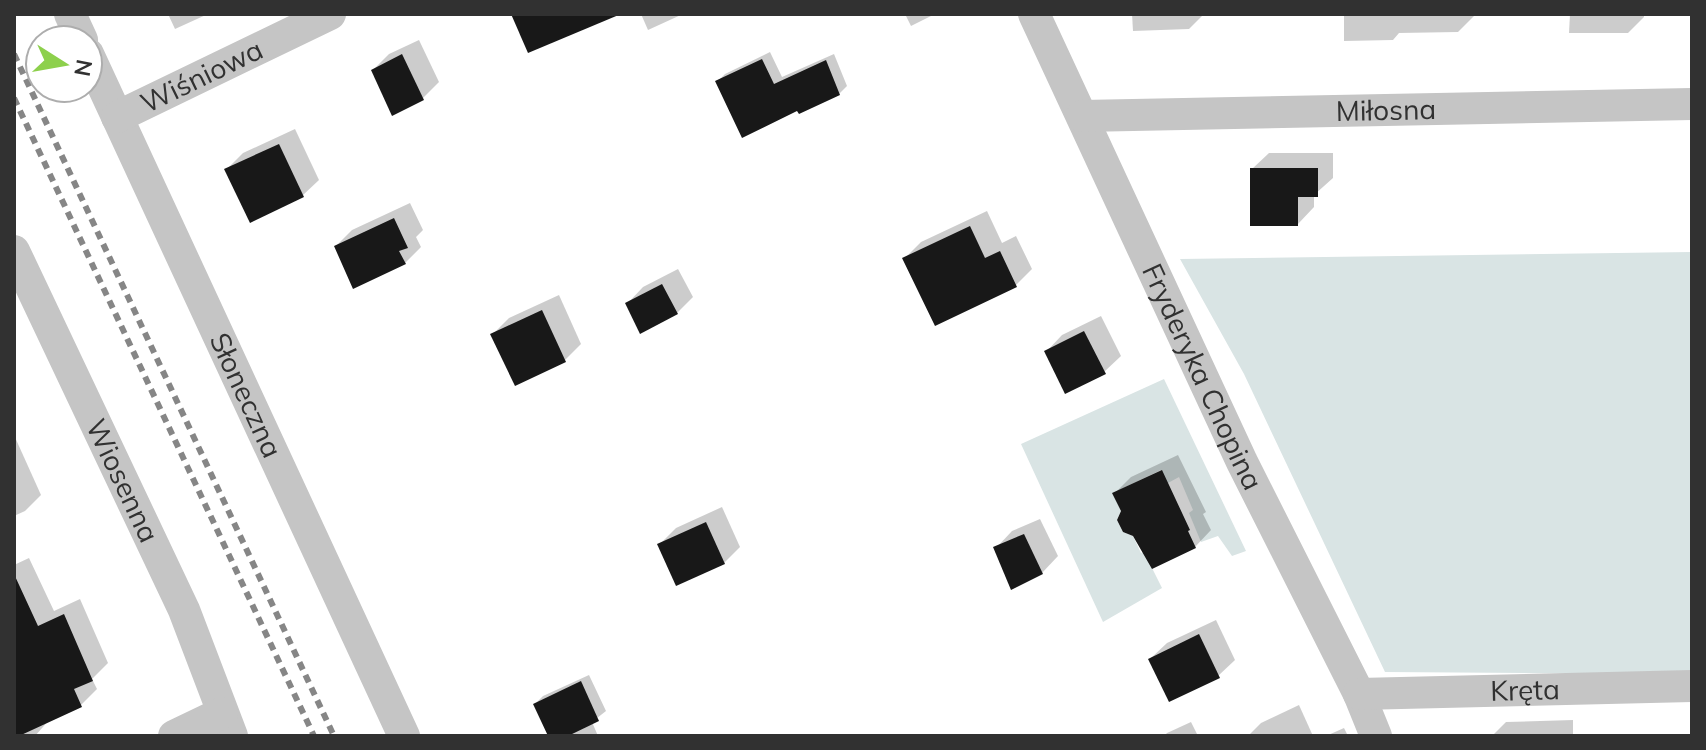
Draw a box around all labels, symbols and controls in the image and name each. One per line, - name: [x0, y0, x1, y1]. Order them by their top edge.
- north arrow: [24, 24, 104, 104]
- street label: Wiśniowa: [135, 31, 268, 120]
- text: N: [68, 57, 99, 79]
- street label: Miłosna: [1335, 91, 1437, 128]
- street label: Fryderyka Chopina: [1135, 258, 1271, 496]
- street label: Słoneczna: [203, 327, 290, 463]
- street label: Wiosenna: [79, 413, 167, 548]
- street label: Kręta: [1490, 671, 1560, 708]

